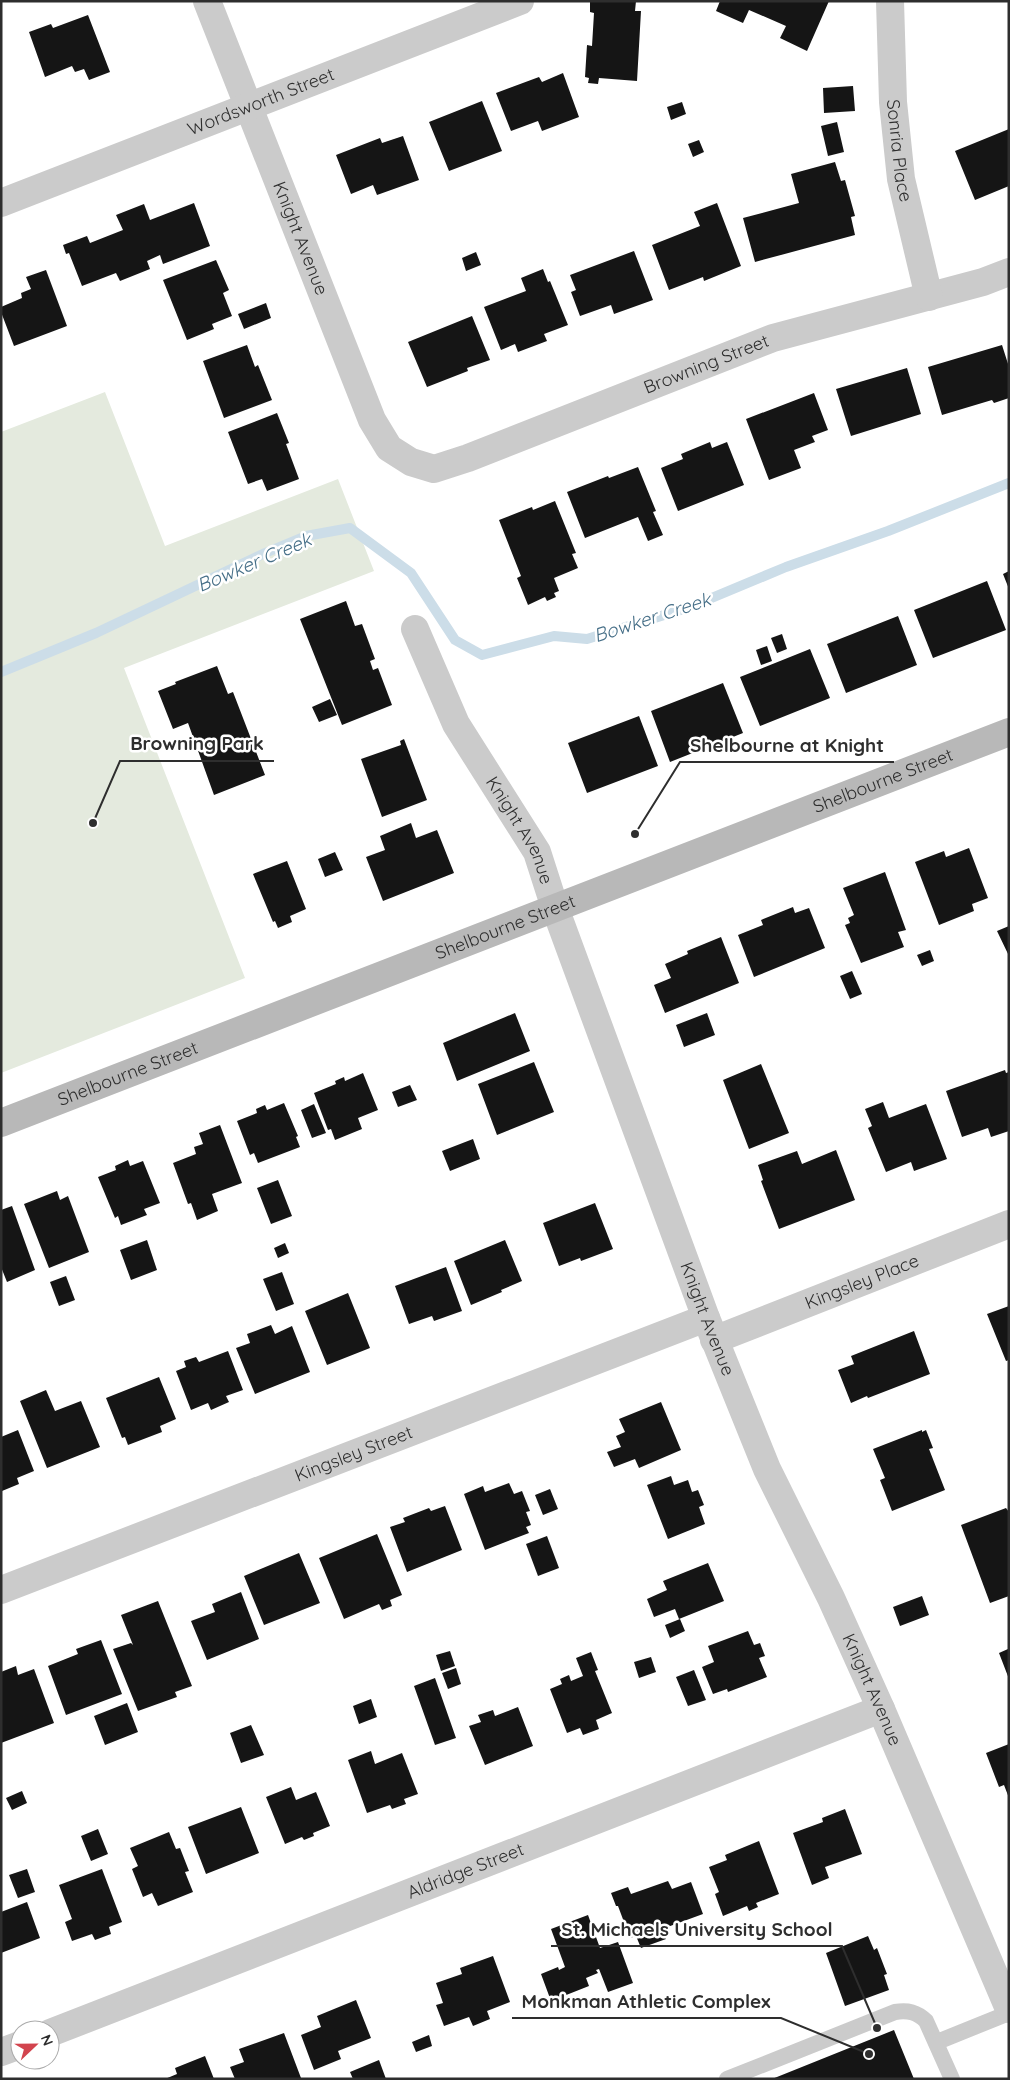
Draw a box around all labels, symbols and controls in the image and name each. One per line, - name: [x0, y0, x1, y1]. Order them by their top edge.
- street label: Wordsworth Street: [184, 62, 338, 140]
- street label: Sonria Place: [882, 98, 918, 204]
- street label: Knight Avenue: [268, 178, 334, 298]
- street label: Browning Street: [640, 329, 772, 399]
- water label: Bowker Creek: [193, 526, 317, 597]
- water label: Bowker Creek: [590, 586, 715, 647]
- callout: Browning Park: [120, 727, 274, 761]
- callout: Shelbourne at Knight: [680, 728, 894, 762]
- text: Browning Park: [130, 731, 264, 755]
- text: Shelbourne at Knight: [690, 733, 884, 757]
- street label: Shelbourne Street: [809, 743, 956, 818]
- street label: Knight Avenue: [481, 772, 559, 887]
- street label: Shelbourne Street: [432, 889, 579, 964]
- street label: Shelbourne Street: [54, 1036, 201, 1111]
- street label: Kingsley Place: [802, 1249, 922, 1314]
- street label: Knight Avenue: [675, 1259, 740, 1379]
- street label: Kingsley Street: [291, 1420, 416, 1487]
- street label: Knight Avenue: [838, 1630, 907, 1749]
- street label: Aldridge Street: [404, 1837, 527, 1904]
- callout: St. Michaels University School: [551, 1912, 842, 1946]
- text: St. Michaels University School: [561, 1917, 833, 1941]
- callout: Monkman Athletic Complex: [512, 1984, 781, 2018]
- text: Monkman Athletic Complex: [522, 1989, 770, 2013]
- north arrow: [10, 2020, 60, 2070]
- text: N: [37, 2032, 57, 2048]

